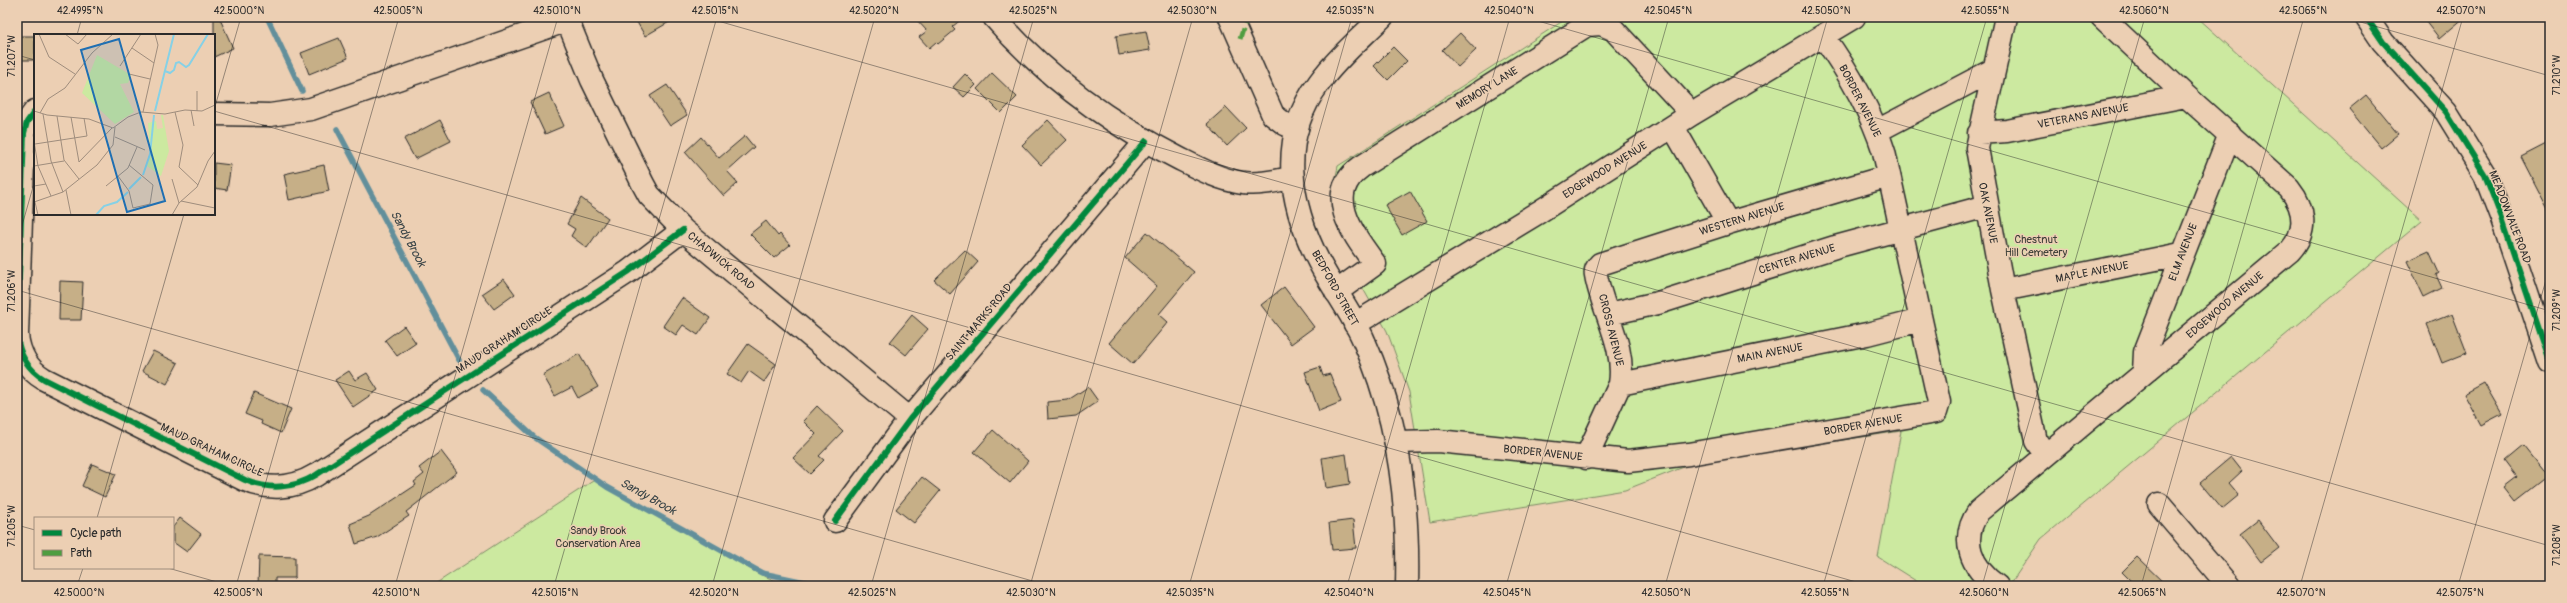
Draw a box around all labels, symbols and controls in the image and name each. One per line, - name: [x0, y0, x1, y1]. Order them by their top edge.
- text: 42.4995°N: [57, 5, 103, 17]
- text: 42.5000°N: [214, 5, 265, 17]
- text: 42.5005°N: [373, 5, 423, 17]
- text: 42.5010°N: [533, 5, 581, 17]
- text: 42.5015°N: [692, 5, 738, 17]
- text: 42.5020°N: [849, 5, 899, 17]
- text: 42.5025°N: [1009, 5, 1057, 17]
- text: 42.5030°N: [1167, 5, 1217, 17]
- text: 42.5035°N: [1326, 5, 1374, 17]
- text: 42.5040°N: [1484, 5, 1534, 17]
- text: 42.5045°N: [1644, 5, 1692, 17]
- text: 42.5050°N: [1801, 5, 1851, 17]
- text: 42.5055°N: [1961, 5, 2009, 17]
- text: 42.5060°N: [2119, 5, 2169, 17]
- text: 42.5065°N: [2279, 5, 2327, 17]
- text: 42.5070°N: [2436, 5, 2486, 17]
- inset map: [34, 34, 215, 215]
- text: 71.207°W: [6, 35, 18, 77]
- text: 71.210°W: [2551, 54, 2563, 95]
- street label: BORDER AVENUE: [1836, 63, 1884, 140]
- street label: MEMORY LANE: [1454, 64, 1520, 112]
- street label: VETERANS AVENUE: [2036, 101, 2130, 131]
- street label: EDGEWOOD AVENUE: [1560, 139, 1650, 201]
- street label: MEADOWVALE ROAD: [2486, 169, 2534, 265]
- street label: OAK AVENUE: [1976, 181, 2000, 245]
- street label: WESTERN AVENUE: [1698, 200, 1786, 238]
- water label: Sandy Brook: [387, 208, 429, 270]
- street label: ELM AVENUE: [2166, 221, 2200, 283]
- street label: CHADWICK ROAD: [685, 229, 757, 293]
- park label: Chestnut Hill Cemetery: [2005, 233, 2067, 259]
- street label: CENTER AVENUE: [1757, 241, 1837, 277]
- street label: BEDFORD STREET: [1309, 248, 1361, 328]
- street label: MAPLE AVENUE: [2054, 258, 2130, 285]
- text: 71.206°W: [6, 269, 18, 312]
- street label: EDGEWOOD AVENUE: [2184, 269, 2267, 341]
- street label: SAINT MARKS ROAD: [943, 281, 1015, 363]
- text: 71.209°W: [2551, 289, 2563, 331]
- street label: CROSS AVENUE: [1596, 293, 1626, 368]
- street label: MAUD GRAHAM CIRCLE: [454, 304, 555, 376]
- street label: MAIN AVENUE: [1736, 340, 1804, 366]
- street label: BORDER AVENUE: [1823, 412, 1904, 438]
- street label: MAUD GRAHAM CIRCLE: [159, 420, 266, 480]
- street label: BORDER AVENUE: [1503, 442, 1584, 464]
- water label: Sandy Brook: [618, 476, 679, 519]
- text: 71.205°W: [6, 504, 18, 547]
- legend: [34, 517, 174, 569]
- park label: Sandy Brook Conservation Area: [556, 524, 640, 550]
- text: 71.208°W: [2551, 524, 2563, 566]
- text: Cycle path: [70, 526, 122, 541]
- text: Path: [70, 546, 92, 561]
- text: 42.5000°N: [54, 587, 105, 599]
- text: 42.5005°N: [213, 587, 263, 599]
- text: 42.5010°N: [372, 587, 420, 599]
- text: 42.5015°N: [532, 587, 578, 599]
- text: 42.5020°N: [689, 587, 739, 599]
- text: 42.5025°N: [848, 587, 896, 599]
- text: 42.5030°N: [1006, 587, 1056, 599]
- text: 42.5035°N: [1166, 587, 1214, 599]
- text: 42.5040°N: [1324, 587, 1374, 599]
- text: 42.5045°N: [1483, 587, 1531, 599]
- text: 42.5050°N: [1641, 587, 1691, 599]
- text: 42.5055°N: [1801, 587, 1849, 599]
- text: 42.5060°N: [1959, 587, 2009, 599]
- text: 42.5065°N: [2118, 587, 2166, 599]
- text: 42.5070°N: [2276, 587, 2326, 599]
- text: 42.5075°N: [2436, 587, 2484, 599]

